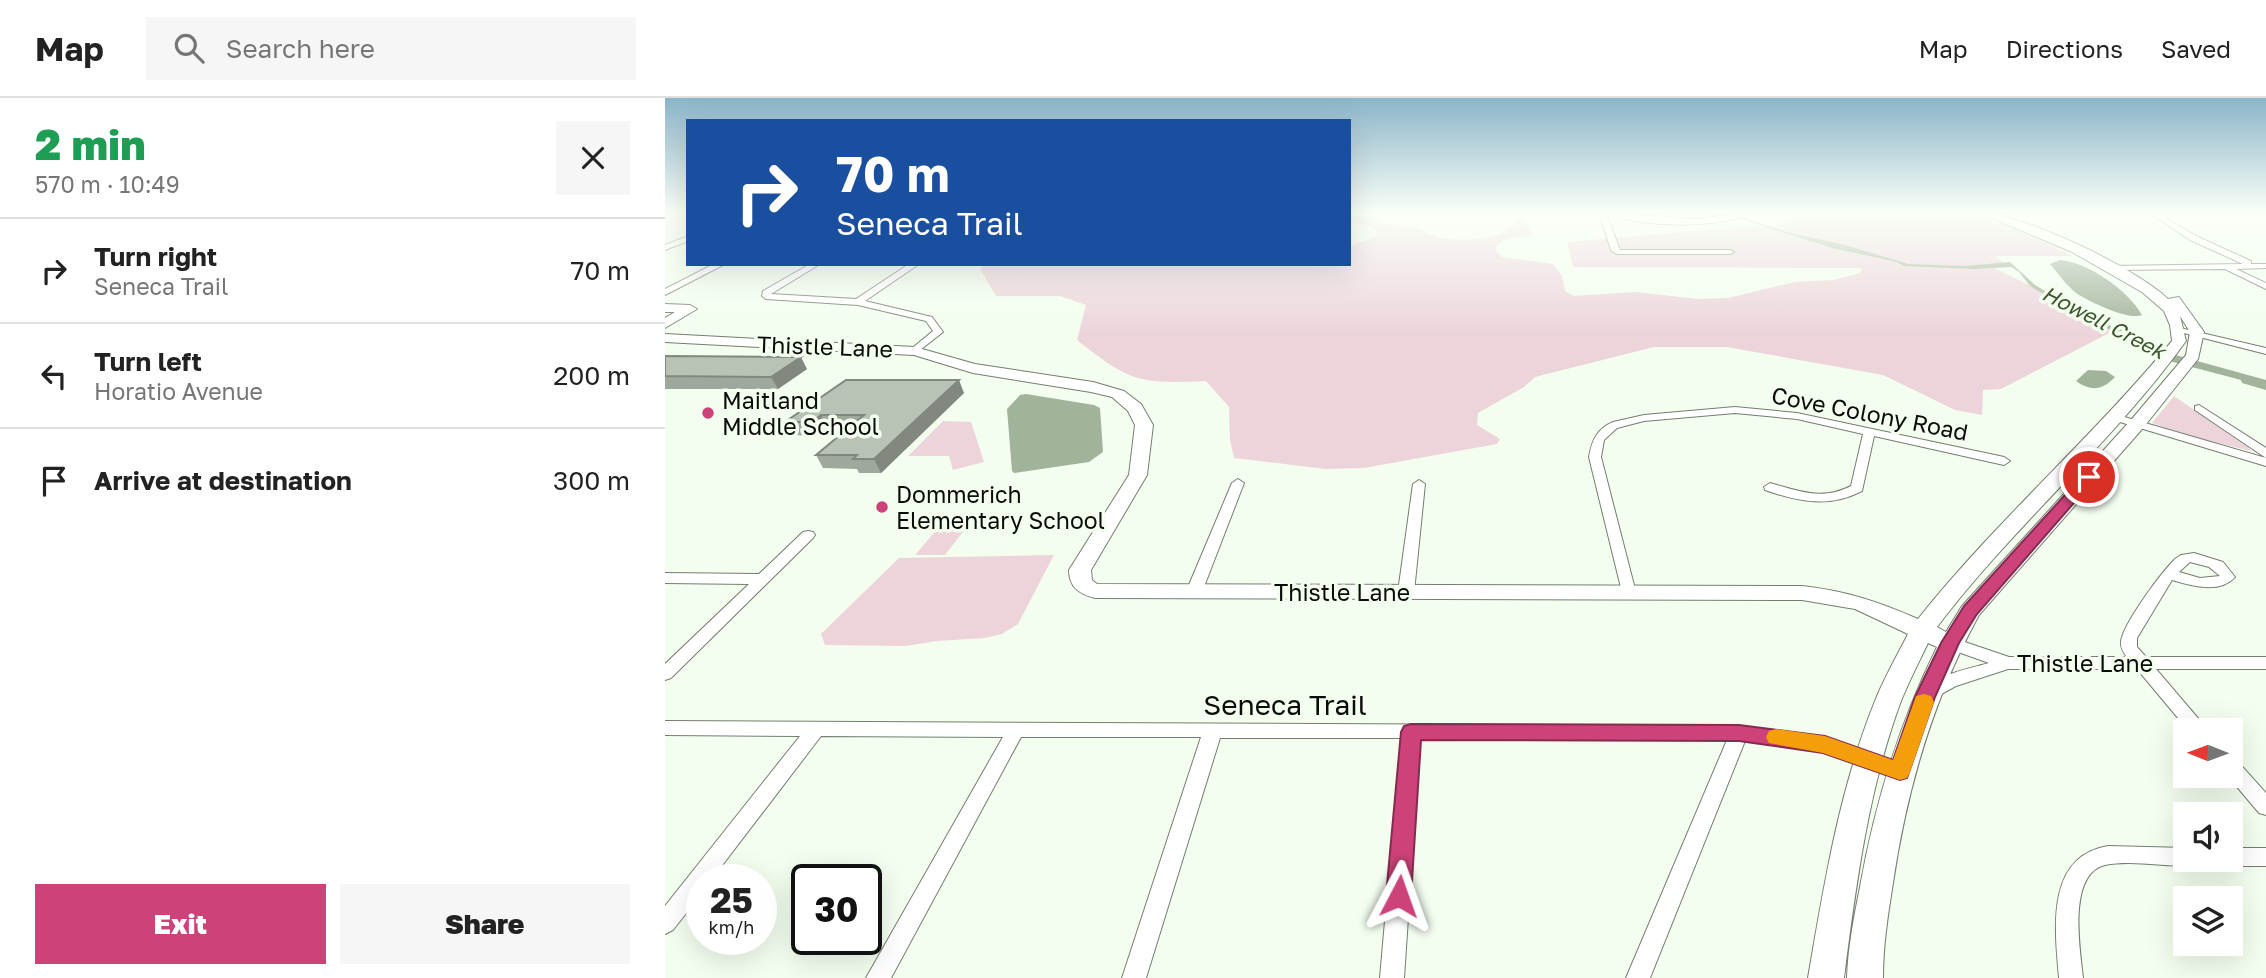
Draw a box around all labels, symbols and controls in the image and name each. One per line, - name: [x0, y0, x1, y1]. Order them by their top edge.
- search box: [146, 17, 636, 80]
- text: Map: [35, 29, 104, 68]
- icon: search: [170, 29, 208, 67]
- text: Search here: [226, 33, 375, 64]
- text: Map: [1919, 34, 1968, 63]
- text: Directions: [2006, 34, 2123, 63]
- text: Saved: [2161, 34, 2231, 63]
- text: 2 min: [35, 119, 146, 169]
- button: close: [556, 121, 630, 195]
- text: 70 m: [836, 144, 950, 203]
- icon: right: [721, 147, 812, 238]
- text: 570 m · 10:49: [35, 170, 180, 198]
- text: Seneca Trail: [836, 204, 1023, 242]
- text: Turn right: [94, 241, 217, 272]
- icon: right: [35, 252, 73, 290]
- text: 70 m: [571, 255, 630, 286]
- text: Seneca Trail: [94, 272, 228, 300]
- water label: Howell Creek: [2038, 280, 2172, 365]
- street label: Thistle Lane: [757, 330, 893, 362]
- text: Turn left: [94, 346, 202, 377]
- icon: left: [35, 357, 73, 395]
- text: 200 m: [553, 360, 630, 391]
- text: Horatio Avenue: [94, 377, 263, 405]
- street label: Cove Colony Road: [1769, 380, 1971, 446]
- place label: Maitland Middle School: [722, 386, 879, 440]
- marker: Maitland Middle School: [700, 405, 716, 421]
- pin: [2059, 447, 2119, 507]
- icon: arrive: [2070, 458, 2108, 496]
- icon: arrive: [35, 462, 73, 500]
- text: Arrive at destination: [94, 465, 352, 496]
- text: 300 m: [553, 465, 630, 496]
- place label: Dommerich Elementary School: [896, 480, 1105, 534]
- marker: Dommerich Elementary School: [874, 499, 890, 515]
- street label: Thistle Lane: [1274, 578, 1410, 606]
- street label: Thistle Lane: [2017, 649, 2153, 677]
- street label: Seneca Trail: [1203, 688, 1367, 721]
- north arrow: [2173, 718, 2243, 788]
- map controls: [2173, 718, 2243, 956]
- button: sound: [2173, 802, 2243, 872]
- position arrow: [1362, 859, 1436, 933]
- speed limit sign: 30: [791, 864, 882, 955]
- text: 25: [710, 879, 753, 921]
- button: Exit: [35, 884, 326, 964]
- button: Share: [340, 884, 630, 964]
- button: layers: [2173, 886, 2243, 956]
- text: km/h: [709, 916, 754, 938]

